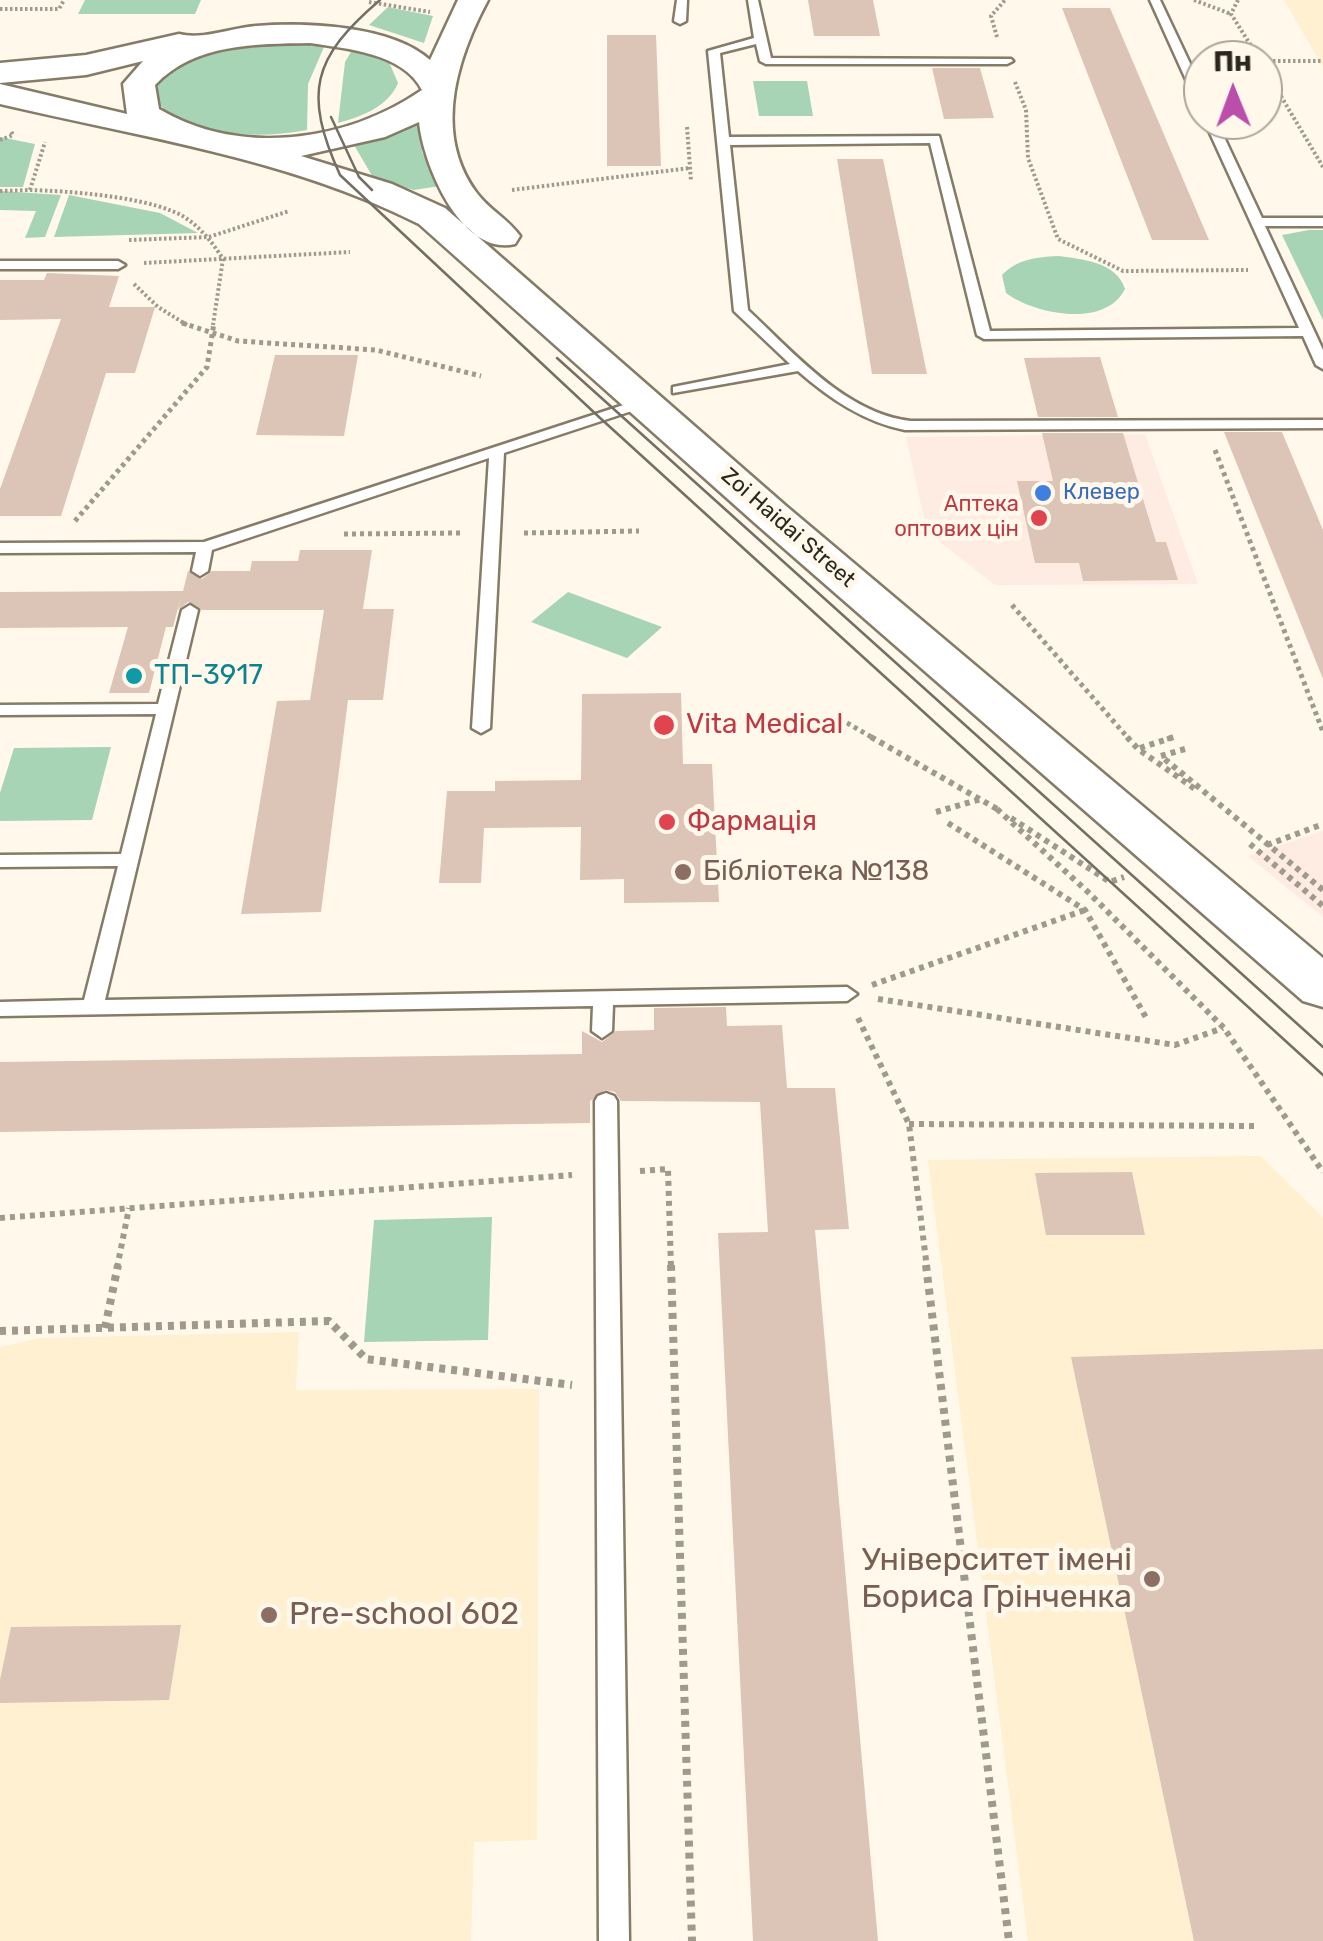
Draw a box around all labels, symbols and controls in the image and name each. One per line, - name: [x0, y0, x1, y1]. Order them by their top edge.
- north arrow: [1183, 40, 1283, 140]
- text: Пн: [1213, 45, 1252, 78]
- street label: Zoi Haidai Street: [716, 463, 860, 593]
- place label: Клевер: [1063, 480, 1140, 506]
- marker: Клевер: [1032, 482, 1054, 504]
- place label: Аптека оптових цін: [894, 492, 1019, 544]
- marker: Аптека оптових цін: [1028, 507, 1050, 529]
- place label: ТП-3917: [154, 659, 263, 693]
- marker: ТП-3917: [123, 665, 145, 687]
- place label: Vita Medical: [686, 708, 843, 742]
- marker: Vita Medical: [651, 712, 677, 738]
- place label: Фармація: [687, 805, 817, 839]
- marker: Фармація: [656, 811, 678, 833]
- place label: Бібліотека №138: [703, 855, 929, 889]
- marker: Бібліотека №138: [672, 861, 694, 883]
- place label: Університет імені Бориса Грінченка: [861, 1542, 1132, 1617]
- marker: Університет імені Бориса Грінченка: [1141, 1568, 1163, 1590]
- place label: Pre-school 602: [289, 1596, 519, 1634]
- marker: Pre-school 602: [258, 1604, 280, 1626]

